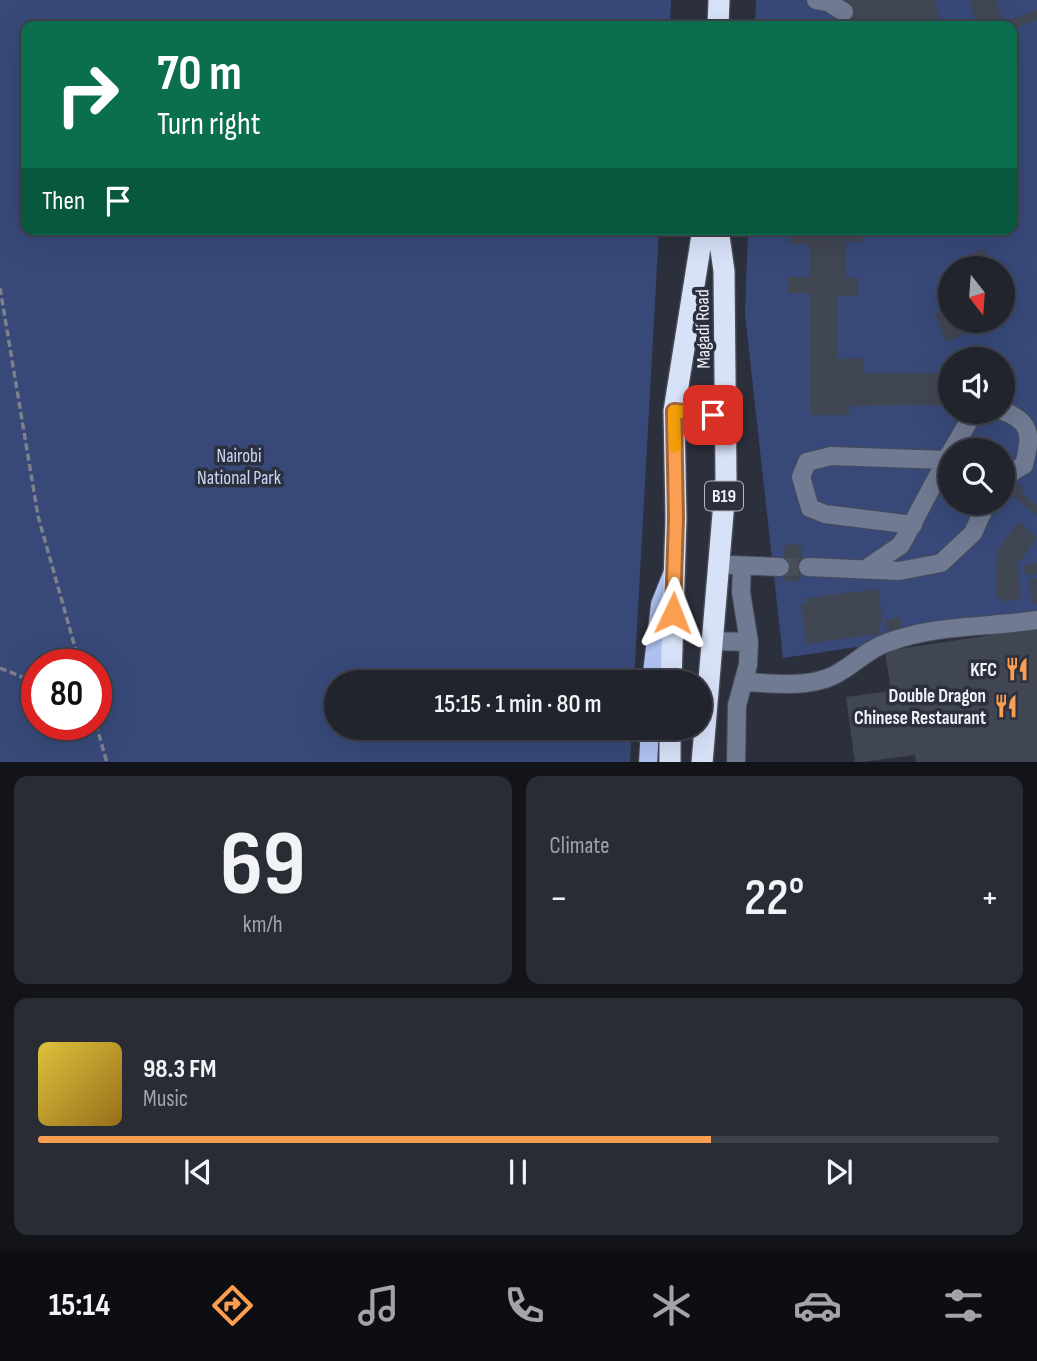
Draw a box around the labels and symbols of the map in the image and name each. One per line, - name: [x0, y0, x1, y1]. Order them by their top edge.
- north arrow: [938, 256, 1015, 332]
- street label: Magadi Road: [691, 289, 716, 369]
- pin: [683, 385, 743, 445]
- park label: Nairobi National Park: [197, 445, 282, 490]
- road number: B19: [705, 482, 743, 510]
- position arrow: [636, 576, 710, 650]
- speed limit sign: 80: [21, 649, 112, 740]
- restaurant icon: KFC: [1003, 655, 1031, 683]
- place label: KFC: [970, 659, 997, 682]
- place label: Double Dragon Chinese Restaurant: [854, 685, 986, 730]
- restaurant icon: Double Dragon Chinese Restaurant: [992, 692, 1020, 720]

